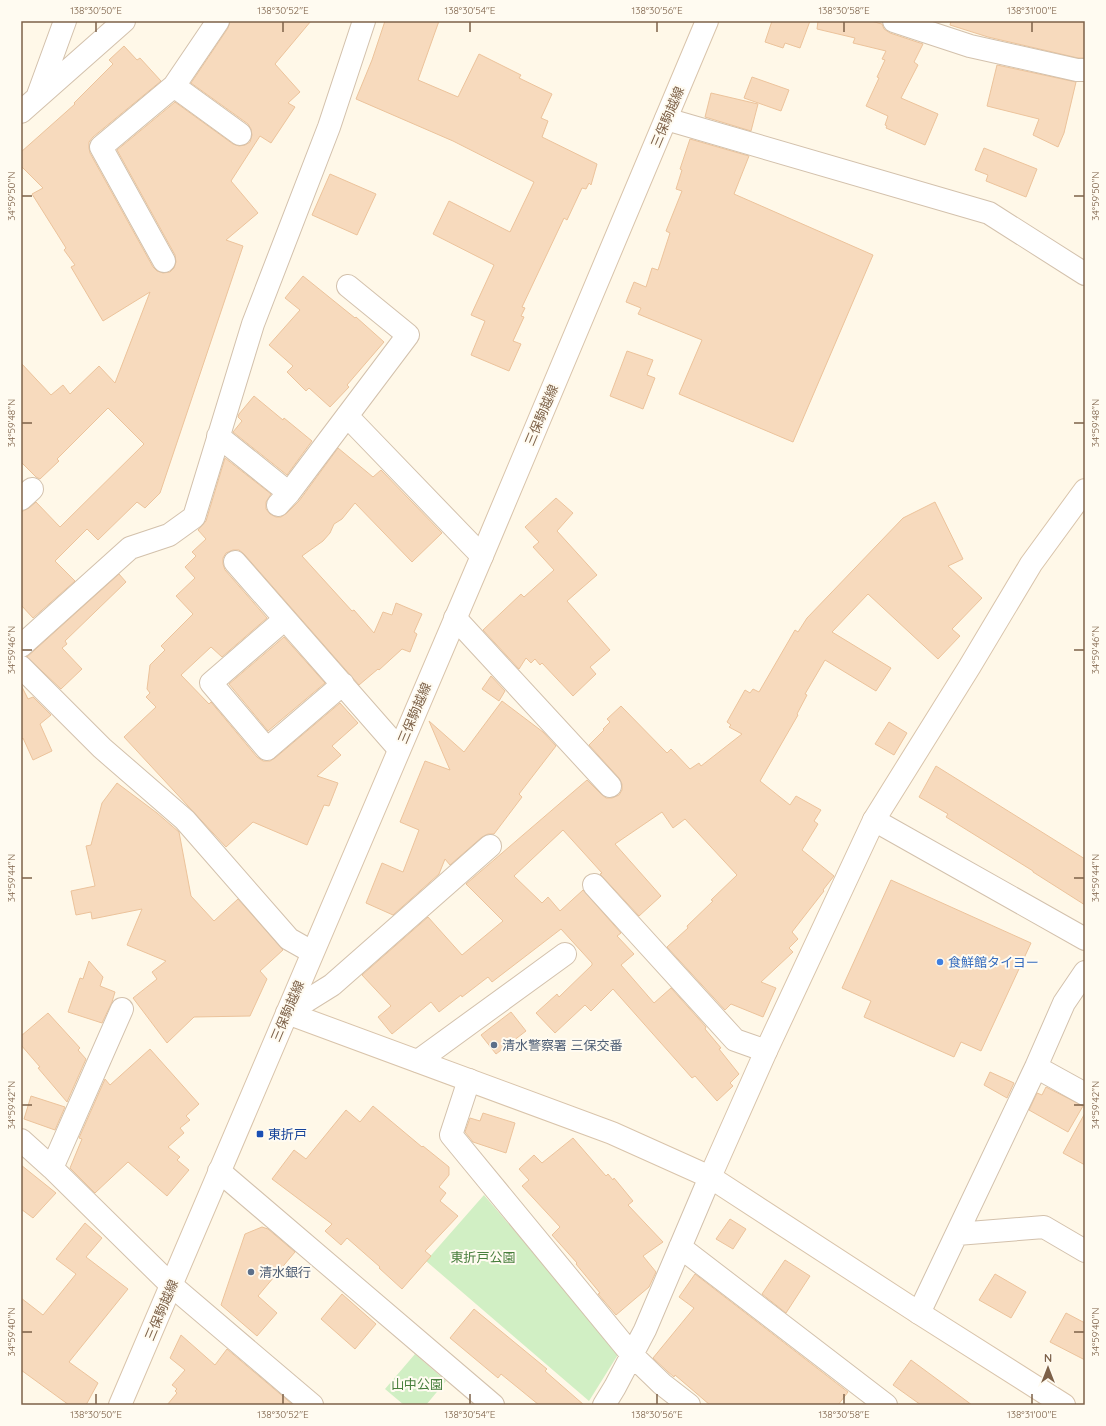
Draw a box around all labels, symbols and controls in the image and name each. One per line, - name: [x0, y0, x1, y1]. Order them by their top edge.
- text: 138°30'50"E: [70, 4, 122, 17]
- text: 138°30'52"E: [257, 4, 309, 17]
- text: 138°30'54"E: [444, 4, 496, 17]
- text: 138°30'56"E: [631, 4, 683, 17]
- text: 138°30'58"E: [818, 4, 870, 17]
- text: 138°31'00"E: [1007, 4, 1057, 17]
- street label: 三保駒越線: [647, 84, 687, 150]
- text: 34°59'50"N: [5, 171, 18, 221]
- text: 34°59'50"N: [1089, 171, 1102, 221]
- street label: 三保駒越線: [521, 382, 561, 448]
- text: 34°59'48"N: [5, 399, 18, 447]
- text: 34°59'48"N: [1089, 399, 1102, 447]
- text: 34°59'46"N: [5, 626, 18, 674]
- text: 34°59'46"N: [1089, 626, 1102, 674]
- street label: 三保駒越線: [394, 680, 434, 746]
- text: 34°59'44"N: [5, 854, 18, 902]
- text: 34°59'44"N: [1089, 854, 1102, 902]
- place label: 食鮮館タイヨー: [948, 954, 1039, 970]
- marker: 食鮮館タイヨー: [935, 957, 945, 967]
- street label: 三保駒越線: [267, 978, 307, 1044]
- place label: 清水警察署 三保交番: [502, 1037, 623, 1053]
- marker: 清水警察署 三保交番: [489, 1040, 499, 1050]
- text: 34°59'42"N: [5, 1081, 18, 1129]
- text: 34°59'42"N: [1089, 1081, 1102, 1129]
- place label: 東折戸: [268, 1126, 307, 1142]
- marker: 東折戸: [255, 1129, 265, 1139]
- park label: 東折戸公園: [450, 1249, 516, 1265]
- place label: 清水銀行: [259, 1264, 311, 1280]
- marker: 清水銀行: [246, 1267, 256, 1277]
- street label: 三保駒越線: [141, 1277, 181, 1343]
- text: 34°59'40"N: [5, 1307, 18, 1357]
- text: 34°59'40"N: [1089, 1307, 1102, 1357]
- north arrow: [1028, 1348, 1068, 1388]
- text: N: [1044, 1351, 1052, 1365]
- park label: 山中公園: [391, 1376, 443, 1392]
- text: 138°30'50"E: [70, 1408, 122, 1421]
- text: 138°30'52"E: [257, 1408, 309, 1421]
- text: 138°30'54"E: [444, 1408, 496, 1421]
- text: 138°30'56"E: [631, 1408, 683, 1421]
- text: 138°30'58"E: [818, 1408, 870, 1421]
- text: 138°31'00"E: [1007, 1408, 1057, 1421]

